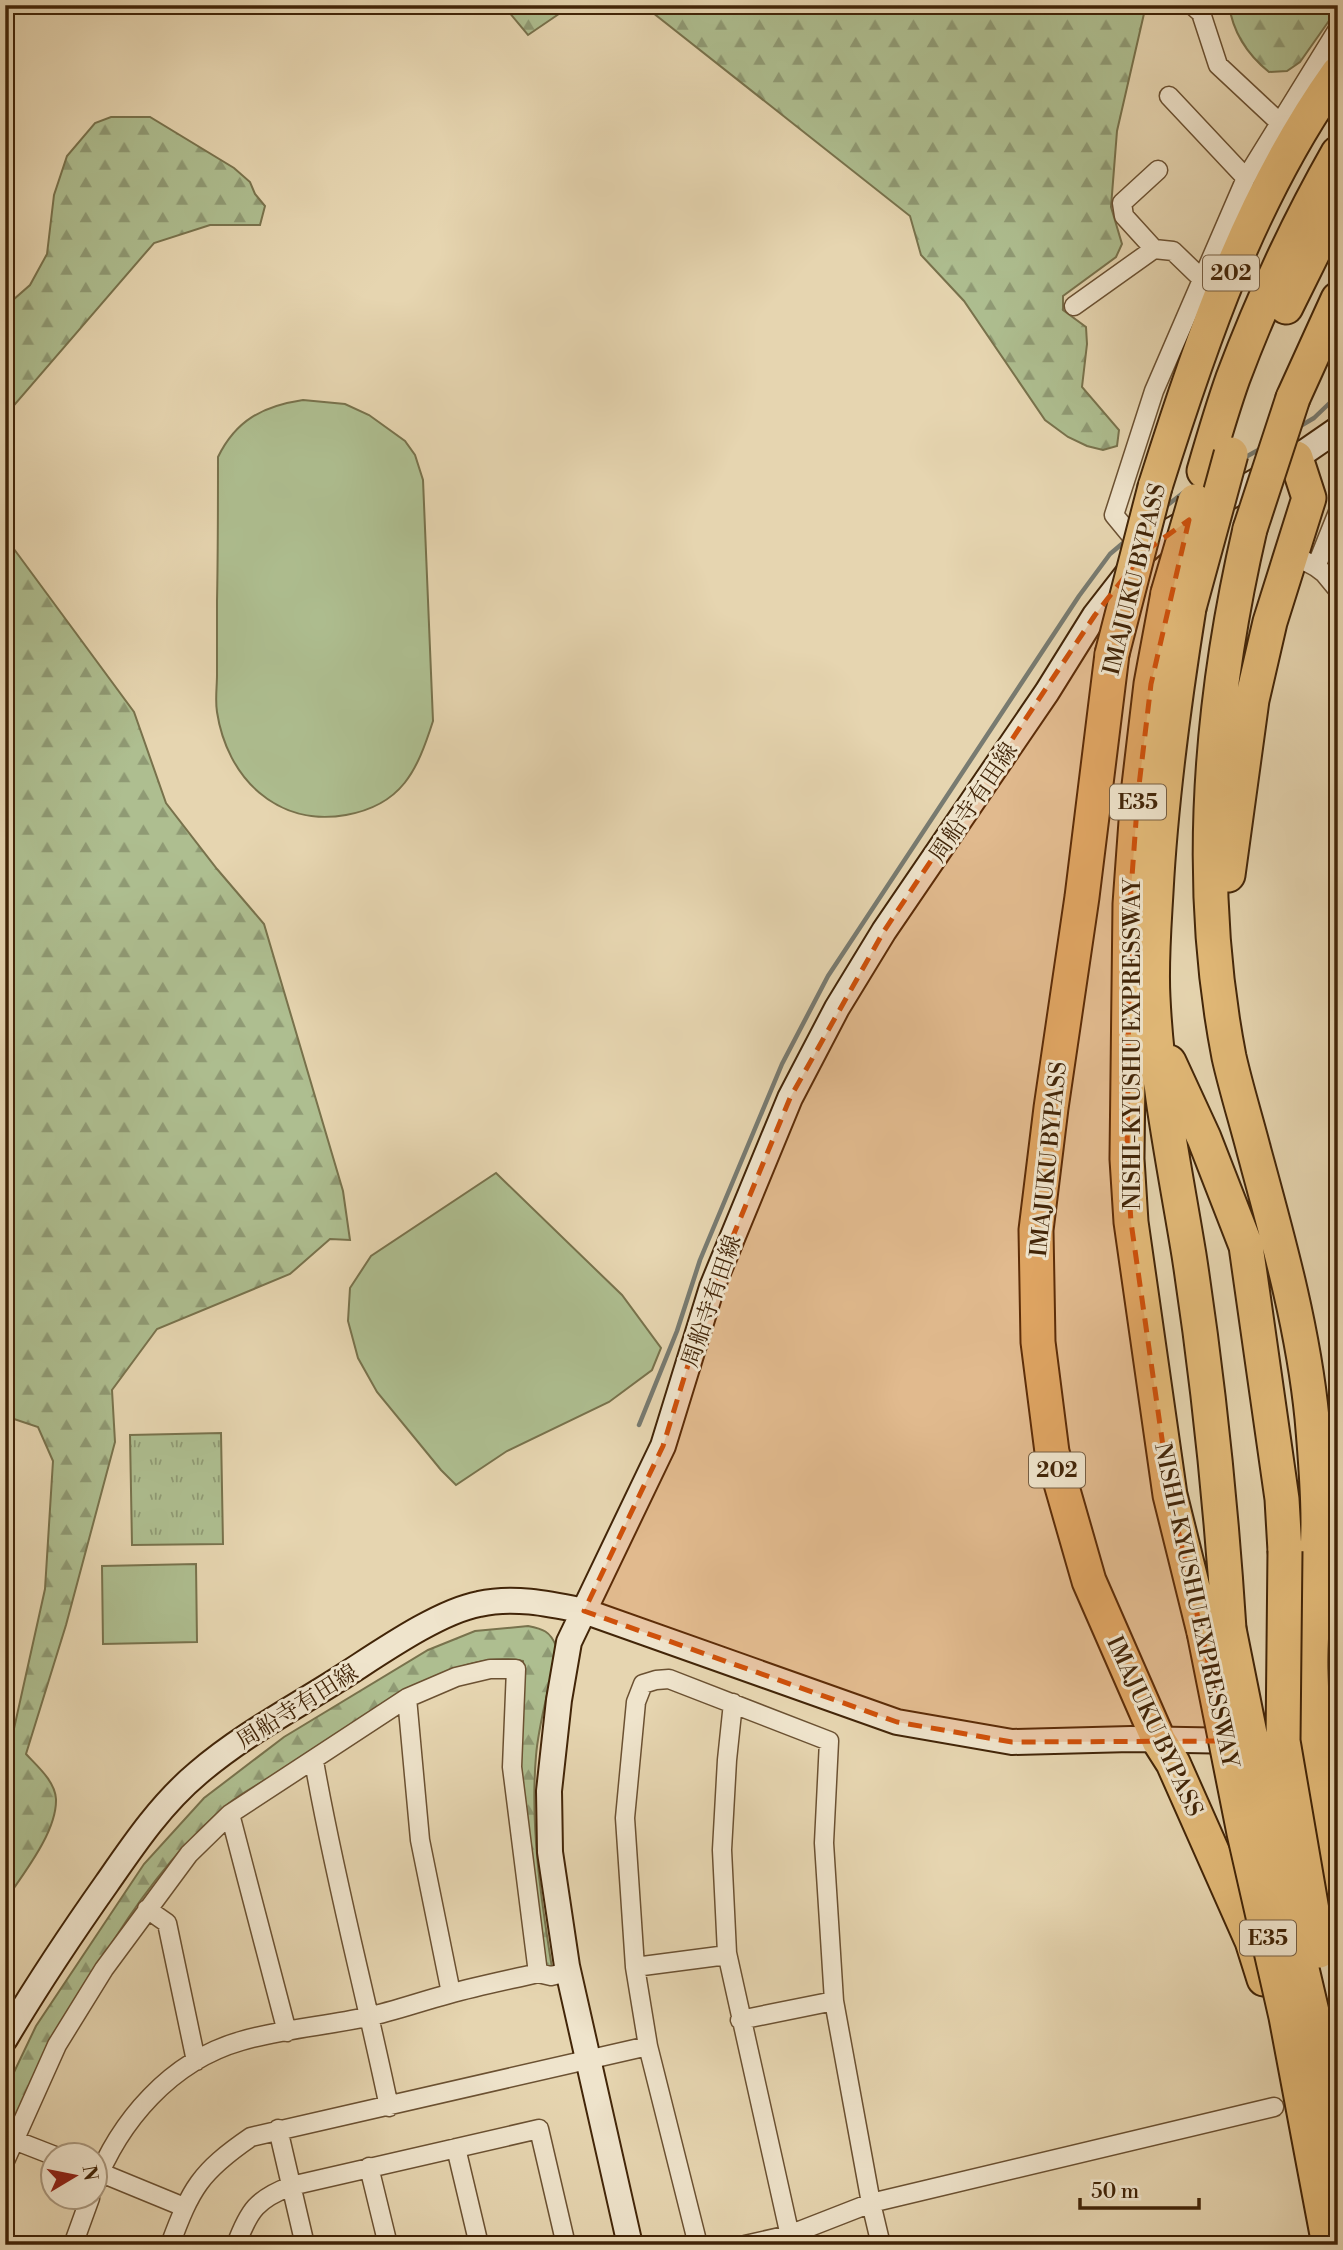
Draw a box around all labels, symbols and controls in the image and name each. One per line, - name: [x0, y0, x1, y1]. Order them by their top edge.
- road number: 202: [1203, 256, 1259, 290]
- street label: IMAJUKU BYPASS: [1098, 481, 1172, 678]
- street label: 周船寺有田線: [924, 738, 1024, 868]
- road number: E35: [1110, 784, 1166, 820]
- street label: NISHI-KYUSHU EXPRESSWAY: [1119, 876, 1147, 1210]
- street label: IMAJUKU BYPASS: [1025, 1060, 1073, 1258]
- street label: 周船寺有田線: [676, 1232, 748, 1371]
- street label: NISHI-KYUSHU EXPRESSWAY: [1148, 1440, 1245, 1772]
- road number: 202: [1029, 1452, 1085, 1488]
- street label: IMAJUKU BYPASS: [1100, 1632, 1208, 1821]
- street label: 周船寺有田線: [232, 1658, 363, 1755]
- road number: E35: [1240, 1920, 1296, 1955]
- north arrow: [38, 2142, 108, 2212]
- text: N: [77, 2164, 103, 2183]
- scale bar: [1080, 2166, 1200, 2210]
- text: 50 m: [1091, 2179, 1139, 2205]

